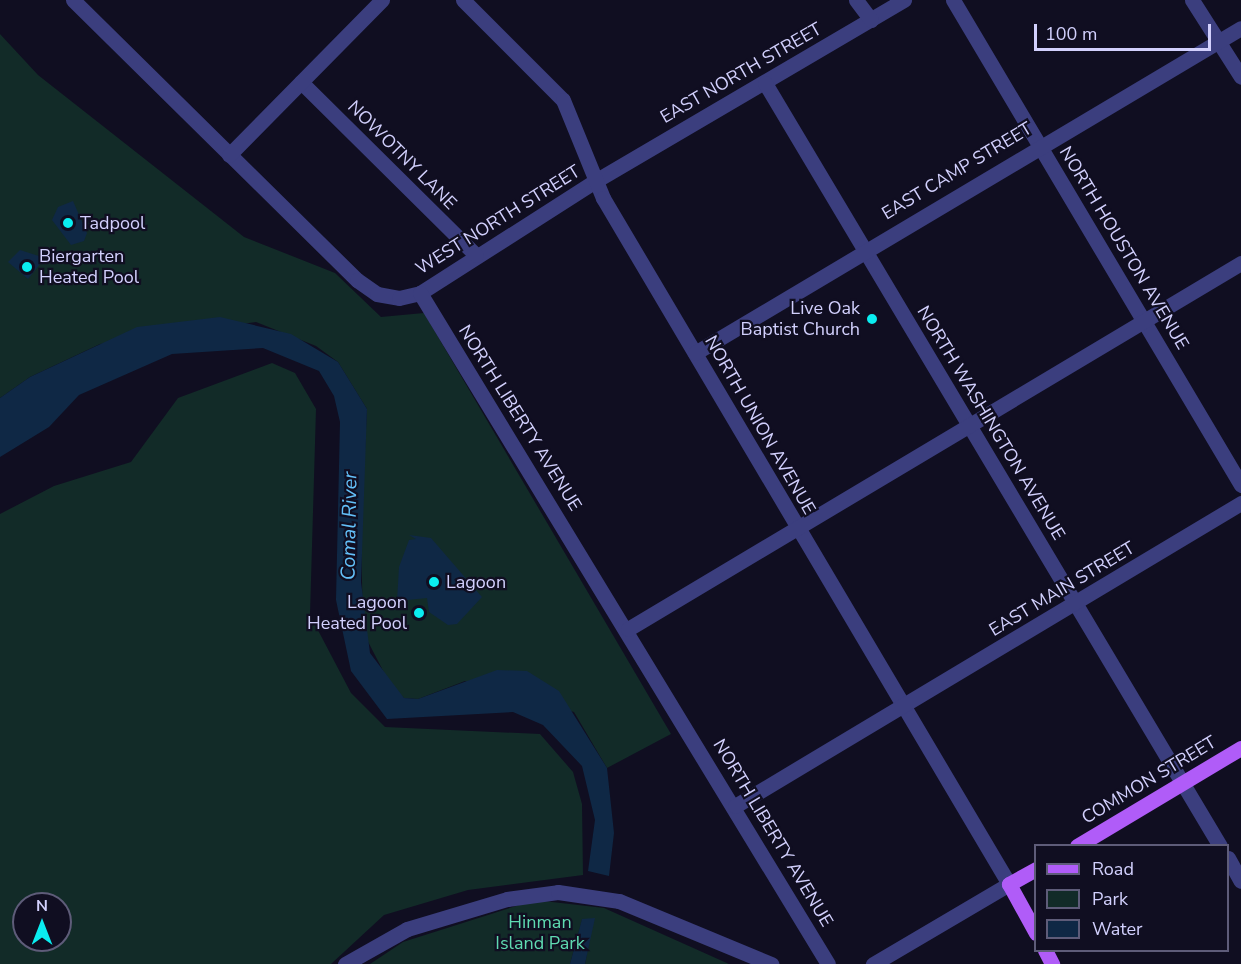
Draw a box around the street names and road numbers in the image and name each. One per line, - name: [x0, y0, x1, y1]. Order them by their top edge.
- street label: EAST NORTH STREET: [656, 18, 826, 128]
- street label: NOWOTNY LANE: [343, 96, 461, 214]
- street label: EAST CAMP STREET: [878, 118, 1036, 224]
- street label: NORTH HOUSTON AVENUE: [1055, 143, 1193, 353]
- street label: WEST NORTH STREET: [412, 161, 584, 279]
- street label: NORTH WASHINGTON AVENUE: [912, 302, 1070, 544]
- street label: NORTH LIBERTY AVENUE: [454, 321, 586, 515]
- street label: NORTH UNION AVENUE: [700, 332, 820, 518]
- street label: EAST MAIN STREET: [985, 537, 1139, 641]
- street label: COMMON STREET: [1078, 731, 1220, 829]
- street label: NORTH LIBERTY AVENUE: [708, 735, 838, 931]

